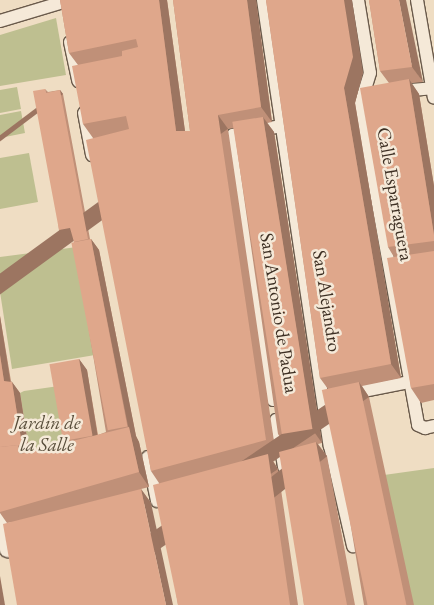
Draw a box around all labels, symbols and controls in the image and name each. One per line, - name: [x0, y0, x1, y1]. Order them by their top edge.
- street label: Calle Esparraguera: [372, 125, 418, 263]
- street label: San Antonio de Padua: [255, 231, 303, 395]
- street label: San Alejandro: [308, 249, 346, 353]
- park label: Jardín de la Salle: [14, 412, 80, 456]

